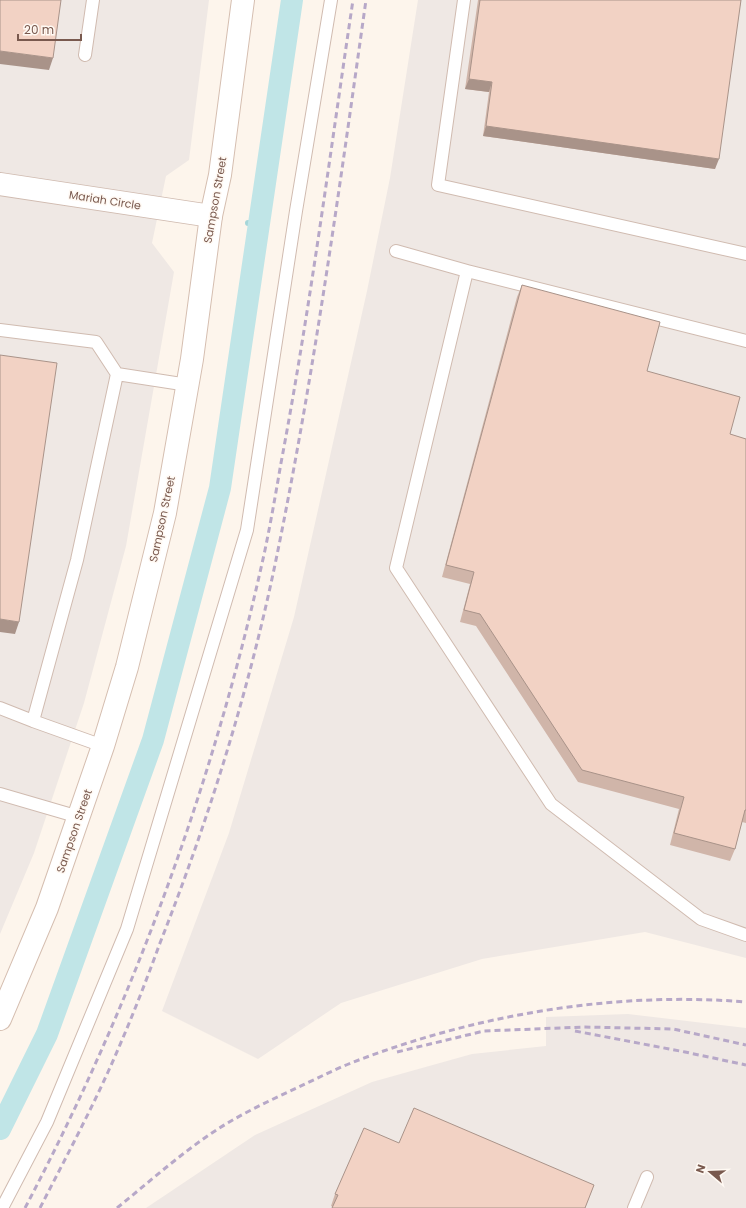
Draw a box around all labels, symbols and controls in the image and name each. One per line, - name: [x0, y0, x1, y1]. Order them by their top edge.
- scale bar: [18, 16, 81, 42]
- text: 20 m: [24, 21, 54, 38]
- street label: Sampson Street: [200, 155, 230, 245]
- street label: Mariah Circle: [68, 186, 142, 214]
- street label: Sampson Street: [145, 474, 179, 564]
- street label: Sampson Street: [52, 787, 96, 875]
- north arrow: [690, 1152, 730, 1192]
- text: N: [692, 1162, 709, 1175]

